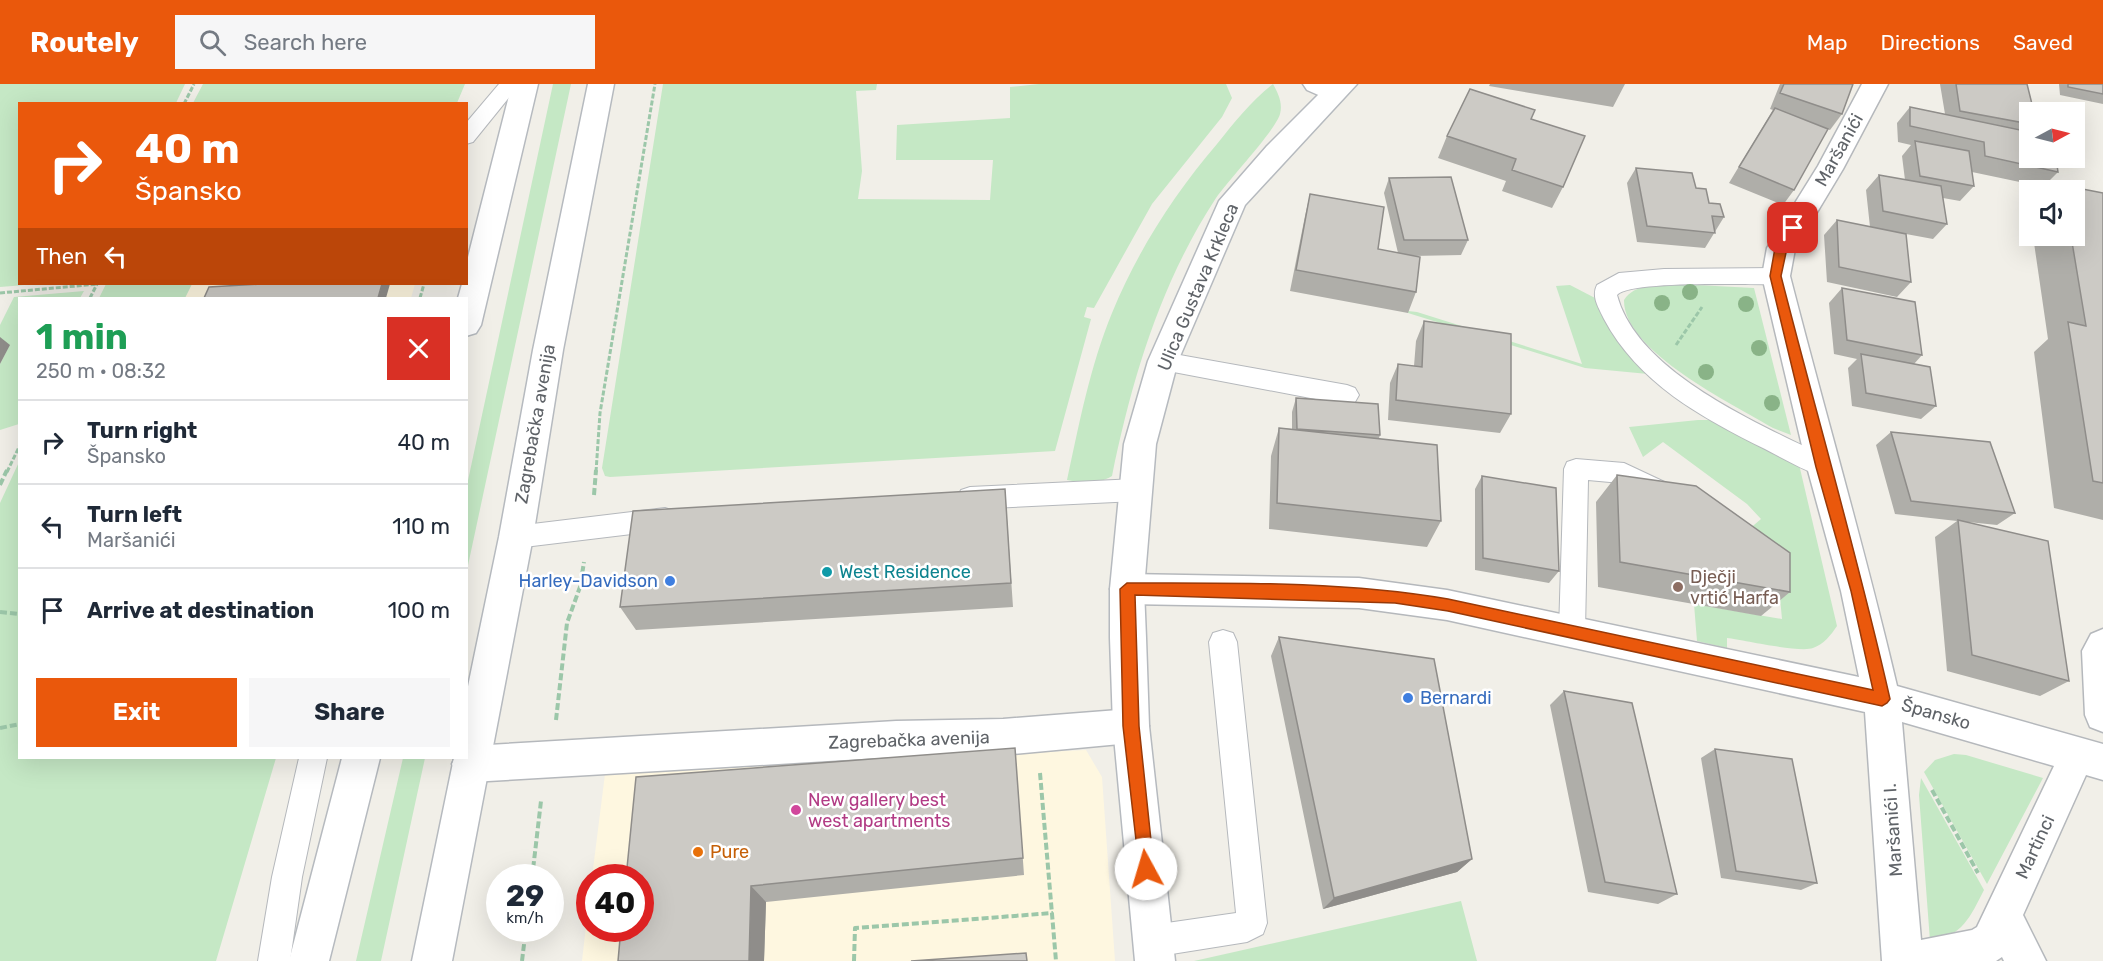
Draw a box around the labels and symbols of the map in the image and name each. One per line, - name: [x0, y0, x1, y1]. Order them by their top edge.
- north arrow: [2019, 102, 2085, 168]
- street label: Maršanići: [1810, 110, 1868, 190]
- street label: Ulica Gustava Krkleca: [1153, 200, 1243, 374]
- pin: [1767, 202, 1818, 253]
- street label: Zagrebačka avenija: [510, 343, 560, 505]
- place label: West Residence: [839, 561, 971, 583]
- marker: West Residence: [820, 565, 834, 579]
- place label: Dječji vrtić Harfa: [1690, 566, 1779, 609]
- place label: Harley-Davidson: [519, 570, 658, 592]
- marker: Harley-Davidson: [663, 574, 677, 588]
- marker: Dječji vrtić Harfa: [1671, 580, 1685, 594]
- place label: Bernardi: [1420, 687, 1492, 709]
- marker: Bernardi: [1401, 691, 1415, 705]
- street label: Špansko: [1899, 694, 1973, 734]
- street label: Zagrebačka avenija: [828, 726, 990, 754]
- street label: Maršanići I.: [1879, 783, 1907, 877]
- place label: New gallery best west apartments: [808, 789, 950, 832]
- marker: New gallery best west apartments: [789, 803, 803, 817]
- street label: Martinci: [2011, 812, 2059, 882]
- position arrow: [1114, 837, 1178, 901]
- place label: Pure: [710, 841, 749, 863]
- marker: Pure: [691, 845, 705, 859]
- speed limit sign: 40: [576, 864, 654, 942]

